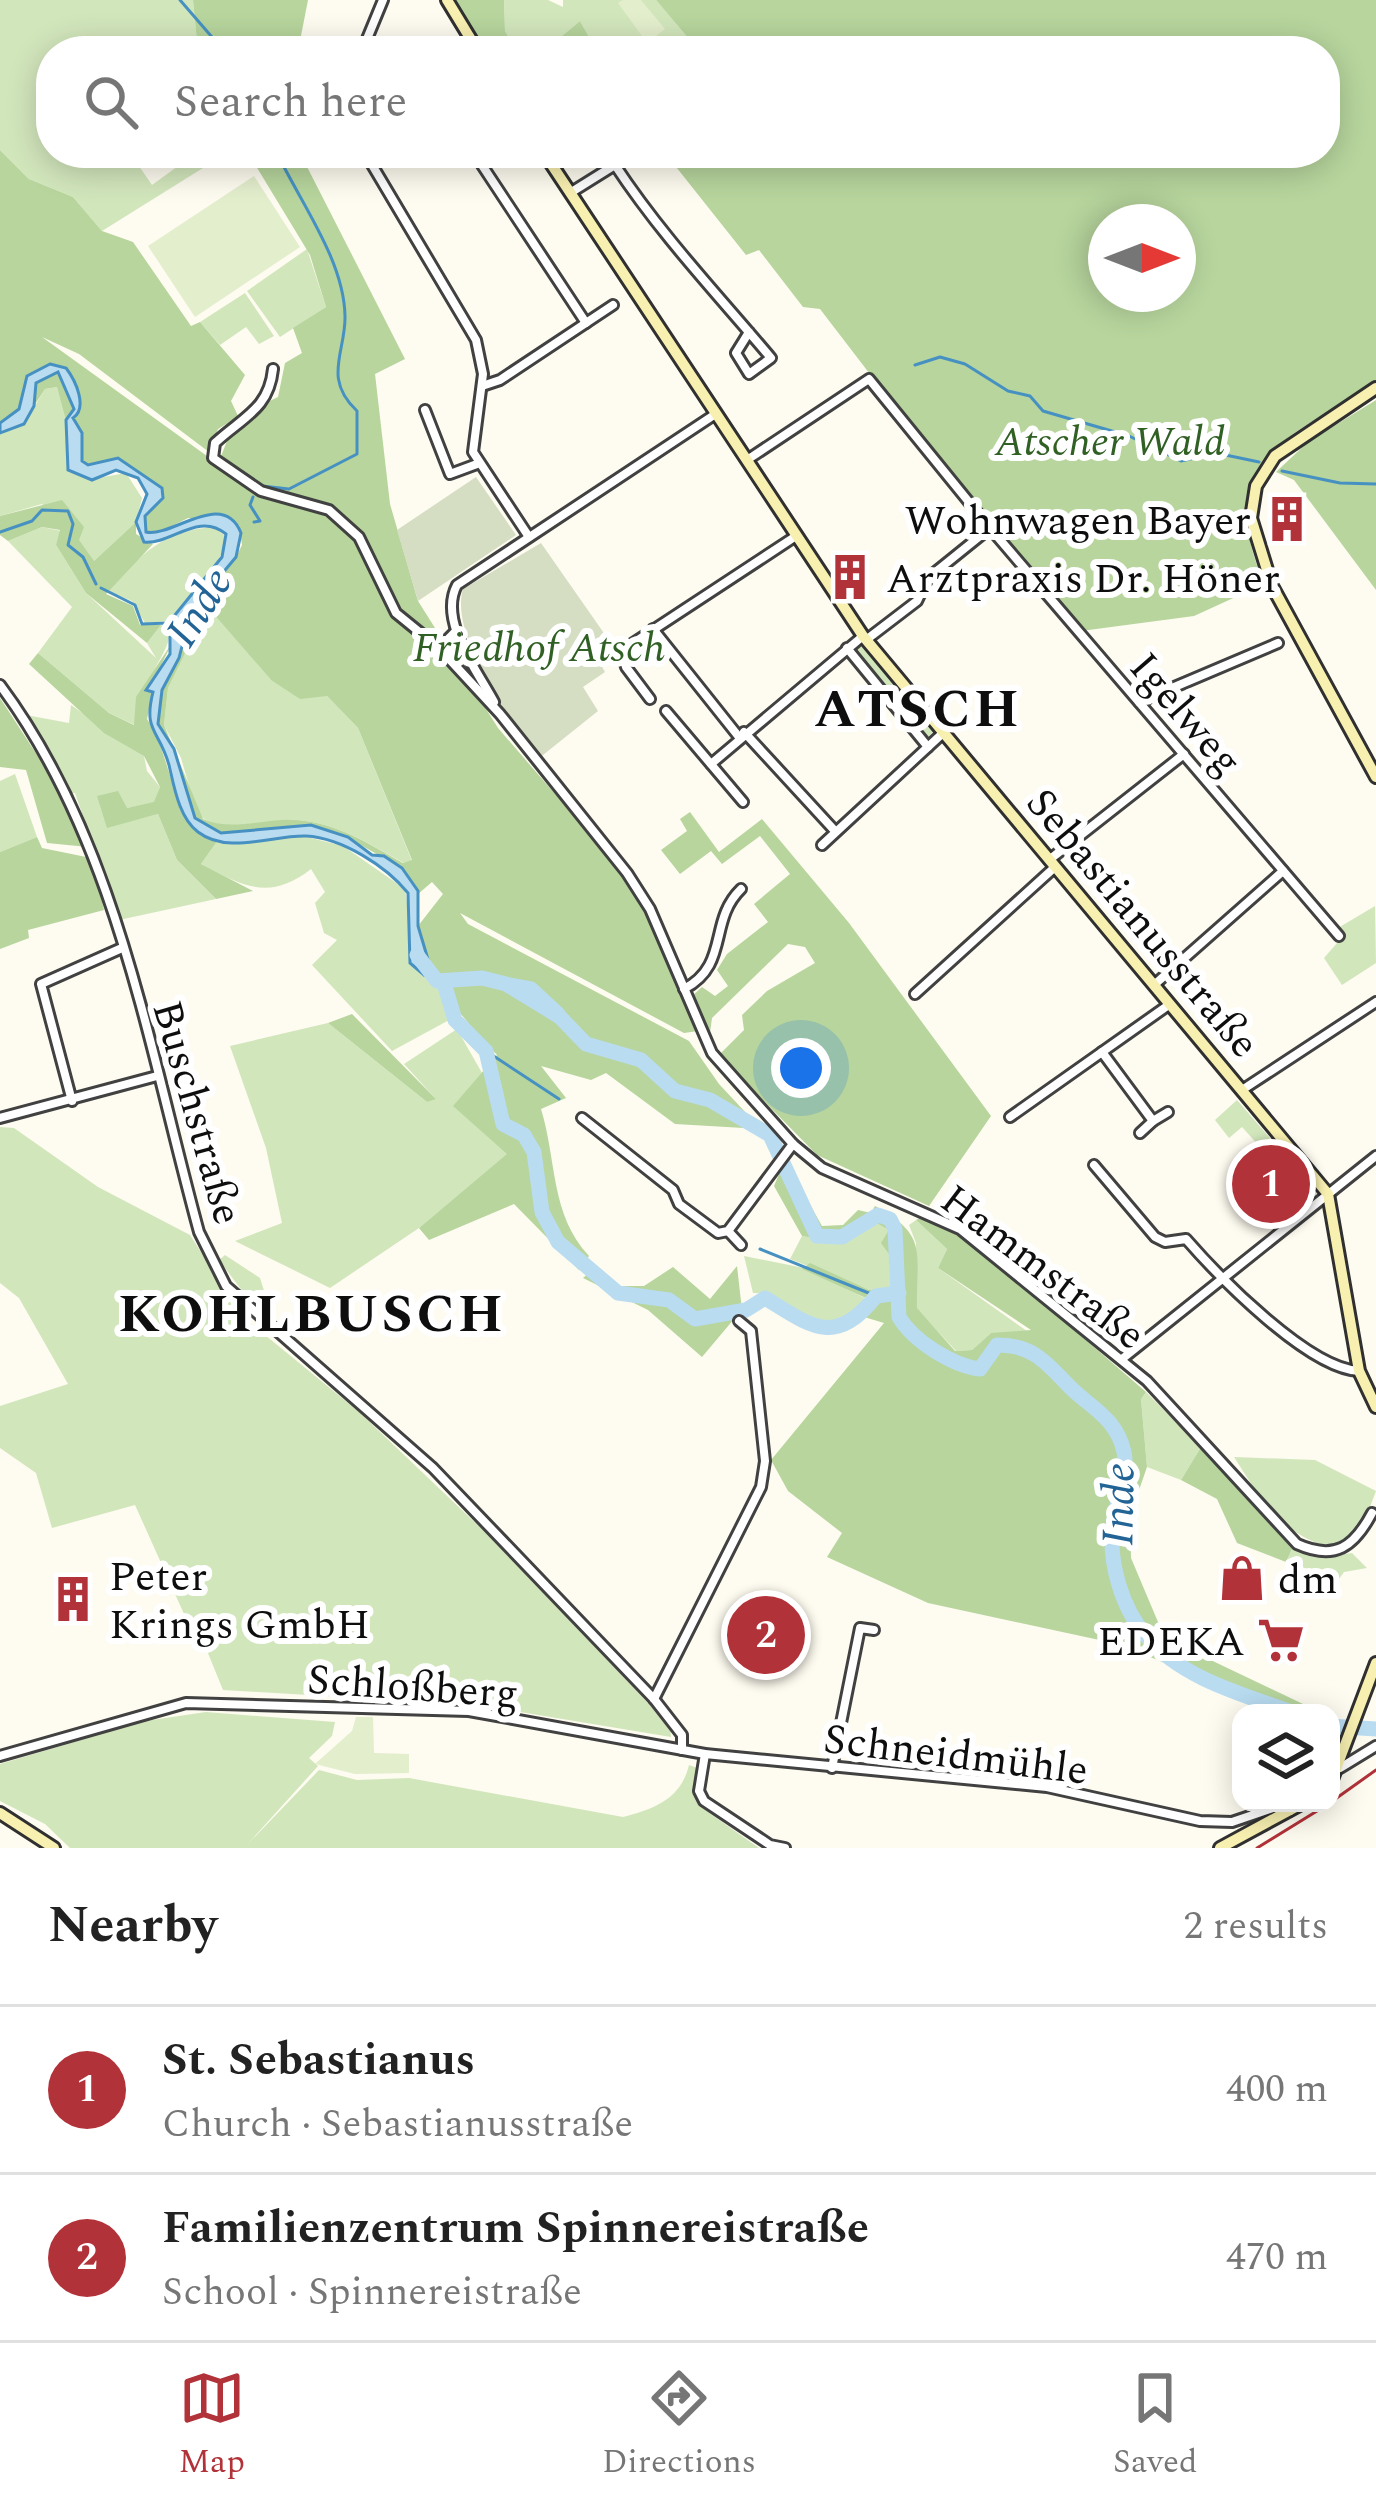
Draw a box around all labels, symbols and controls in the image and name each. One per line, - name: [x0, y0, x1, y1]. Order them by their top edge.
- search box: [36, 36, 1340, 168]
- text: Search here: [174, 68, 407, 137]
- icon: search: [78, 69, 144, 135]
- north arrow: [1088, 204, 1196, 312]
- park label: Atscher Wald: [994, 411, 1225, 474]
- place label: Wohnwagen Bayer: [905, 490, 1251, 553]
- building icon: Wohnwagen Bayer: [1262, 494, 1312, 544]
- place label: Arztpraxis Dr. Höner: [886, 548, 1280, 611]
- building icon: Arztpraxis Dr. Höner: [825, 552, 875, 602]
- water label: Inde: [149, 554, 251, 661]
- park label: Friedhof Atsch: [413, 617, 665, 680]
- street label: Igelweg: [1113, 639, 1257, 791]
- district label: ATSCH: [814, 669, 1022, 751]
- street label: Sebastianusstraße: [1010, 775, 1274, 1073]
- street label: Buschstraße: [135, 993, 259, 1232]
- your location: [771, 1038, 831, 1098]
- pin: 1: [1232, 1139, 1310, 1229]
- street label: Hammstraße: [926, 1170, 1159, 1366]
- district label: KOHLBUSCH: [118, 1274, 506, 1356]
- water label: Inde: [1084, 1462, 1155, 1546]
- place label: Peter Krings GmbH: [109, 1546, 370, 1657]
- place label: dm: [1278, 1549, 1338, 1612]
- shop icon: dm: [1217, 1553, 1267, 1603]
- building icon: Peter Krings GmbH: [48, 1574, 98, 1624]
- pin: 2: [727, 1590, 805, 1680]
- place label: EDEKA: [1097, 1611, 1245, 1674]
- supermarket icon: EDEKA: [1256, 1615, 1306, 1665]
- street label: Schloßberg: [305, 1649, 520, 1726]
- map controls: [1232, 1704, 1340, 1812]
- button: layers: [1232, 1704, 1340, 1812]
- street label: Schneidmühle: [820, 1708, 1091, 1803]
- text: Nearby: [48, 1887, 217, 1965]
- text: 2 results: [1184, 1897, 1328, 1956]
- text: St. Sebastianus: [162, 2026, 475, 2095]
- text: 1: [76, 2060, 98, 2119]
- text: 400 m: [1226, 2060, 1328, 2119]
- text: Church · Sebastianusstraße: [162, 2095, 633, 2154]
- text: Familienzentrum Spinnereistraße: [162, 2194, 869, 2263]
- text: 2: [76, 2228, 98, 2287]
- text: 470 m: [1226, 2228, 1328, 2287]
- text: School · Spinnereistraße: [162, 2263, 582, 2322]
- tab: Map: [178, 2365, 245, 2487]
- tab: Directions: [602, 2365, 756, 2487]
- tab: Saved: [1113, 2365, 1198, 2487]

